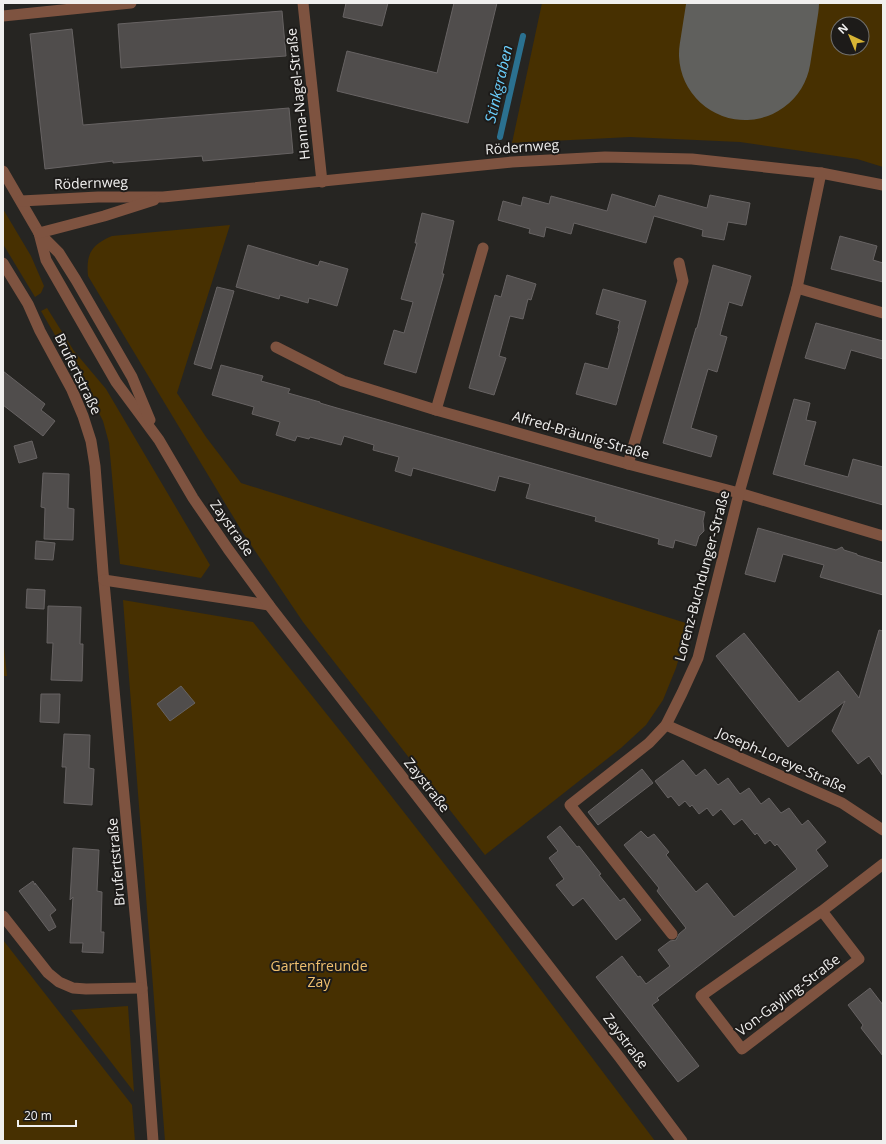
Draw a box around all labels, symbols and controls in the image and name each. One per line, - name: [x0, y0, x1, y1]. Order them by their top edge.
- north arrow: [830, 16, 870, 56]
- text: N: [834, 20, 851, 37]
- street label: Hanna-Nagel-Straße: [281, 27, 314, 161]
- water label: Stinkgraben: [479, 43, 517, 125]
- street label: Rödernweg: [484, 134, 560, 159]
- street label: Rödernweg: [54, 172, 129, 193]
- street label: Brufertstraße: [51, 330, 106, 418]
- street label: Alfred-Bräunig-Straße: [510, 406, 652, 463]
- street label: Lorenz-Buchdunger-Straße: [670, 488, 734, 663]
- street label: Zaystraße: [206, 496, 259, 560]
- street label: Joseph-Loreye-Straße: [713, 722, 850, 797]
- street label: Zaystraße: [400, 753, 455, 816]
- street label: Brufertstraße: [102, 817, 129, 907]
- street label: Von-Gayling-Straße: [732, 949, 844, 1040]
- park label: Gartenfreunde Zay: [270, 956, 368, 991]
- street label: Zaystraße: [599, 1009, 653, 1072]
- scale bar: [18, 1102, 76, 1128]
- text: 20 m: [24, 1107, 52, 1124]

